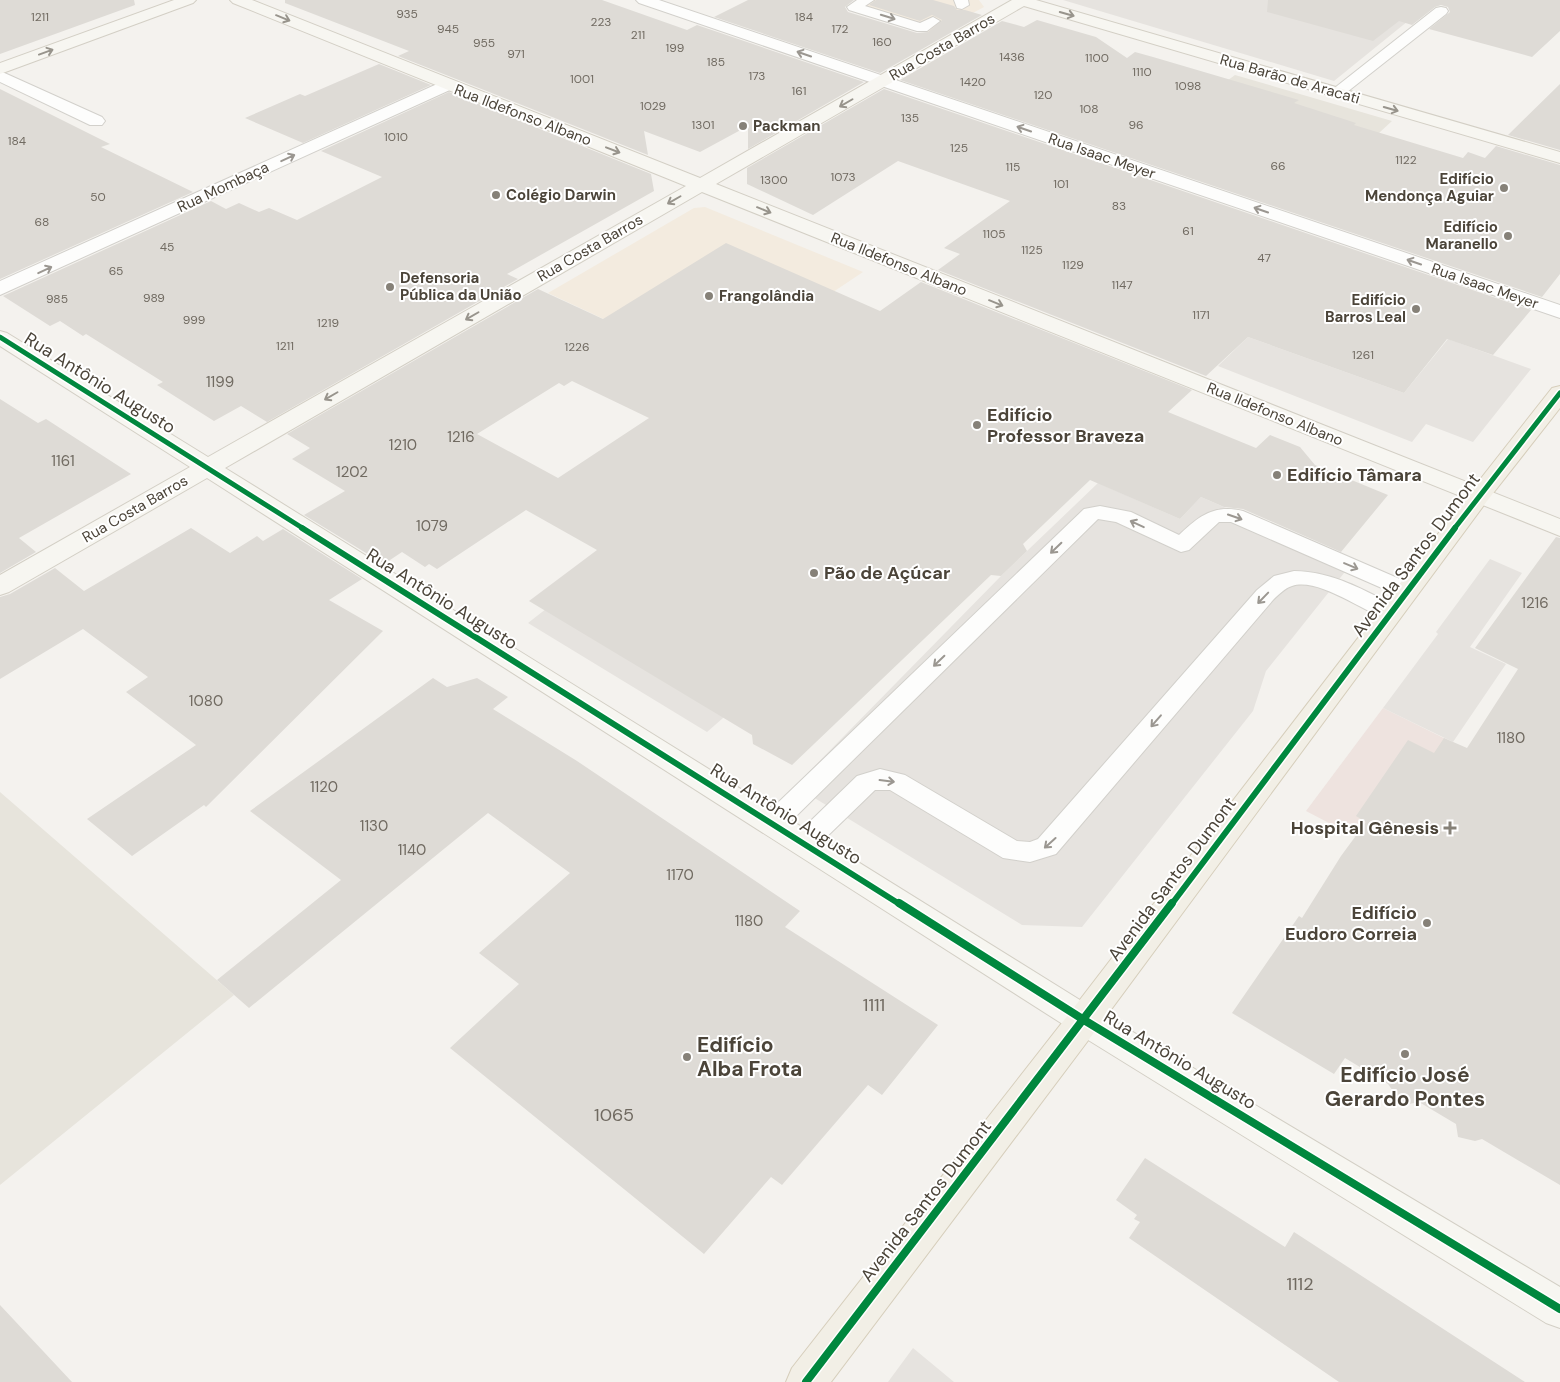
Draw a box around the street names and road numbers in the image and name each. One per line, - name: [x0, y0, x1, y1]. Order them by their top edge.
- street label: Rua Costa Barros: [885, 9, 999, 85]
- street label: Rua Barão de Aracati: [1218, 49, 1362, 109]
- street label: Rua Ildefonso Albano: [451, 80, 595, 150]
- street label: Rua Isaac Meyer: [1046, 128, 1159, 184]
- street label: Rua Mombaça: [174, 157, 272, 217]
- street label: Rua Costa Barros: [533, 210, 647, 286]
- street label: Rua Ildefonso Albano: [828, 227, 970, 301]
- street label: Rua Isaac Meyer: [1429, 258, 1542, 314]
- street label: Rua Antônio Augusto: [20, 327, 180, 439]
- street label: Rua Ildefonso Albano: [1204, 377, 1346, 451]
- street label: Avenida Santos Dumont: [1346, 468, 1486, 642]
- street label: Rua Costa Barros: [78, 471, 192, 547]
- street label: Rua Antônio Augusto: [362, 543, 522, 655]
- street label: Rua Antônio Augusto: [706, 758, 866, 870]
- street label: Avenida Santos Dumont: [1102, 792, 1242, 966]
- street label: Rua Antônio Augusto: [1099, 1005, 1261, 1115]
- street label: Avenida Santos Dumont: [855, 1115, 997, 1287]

